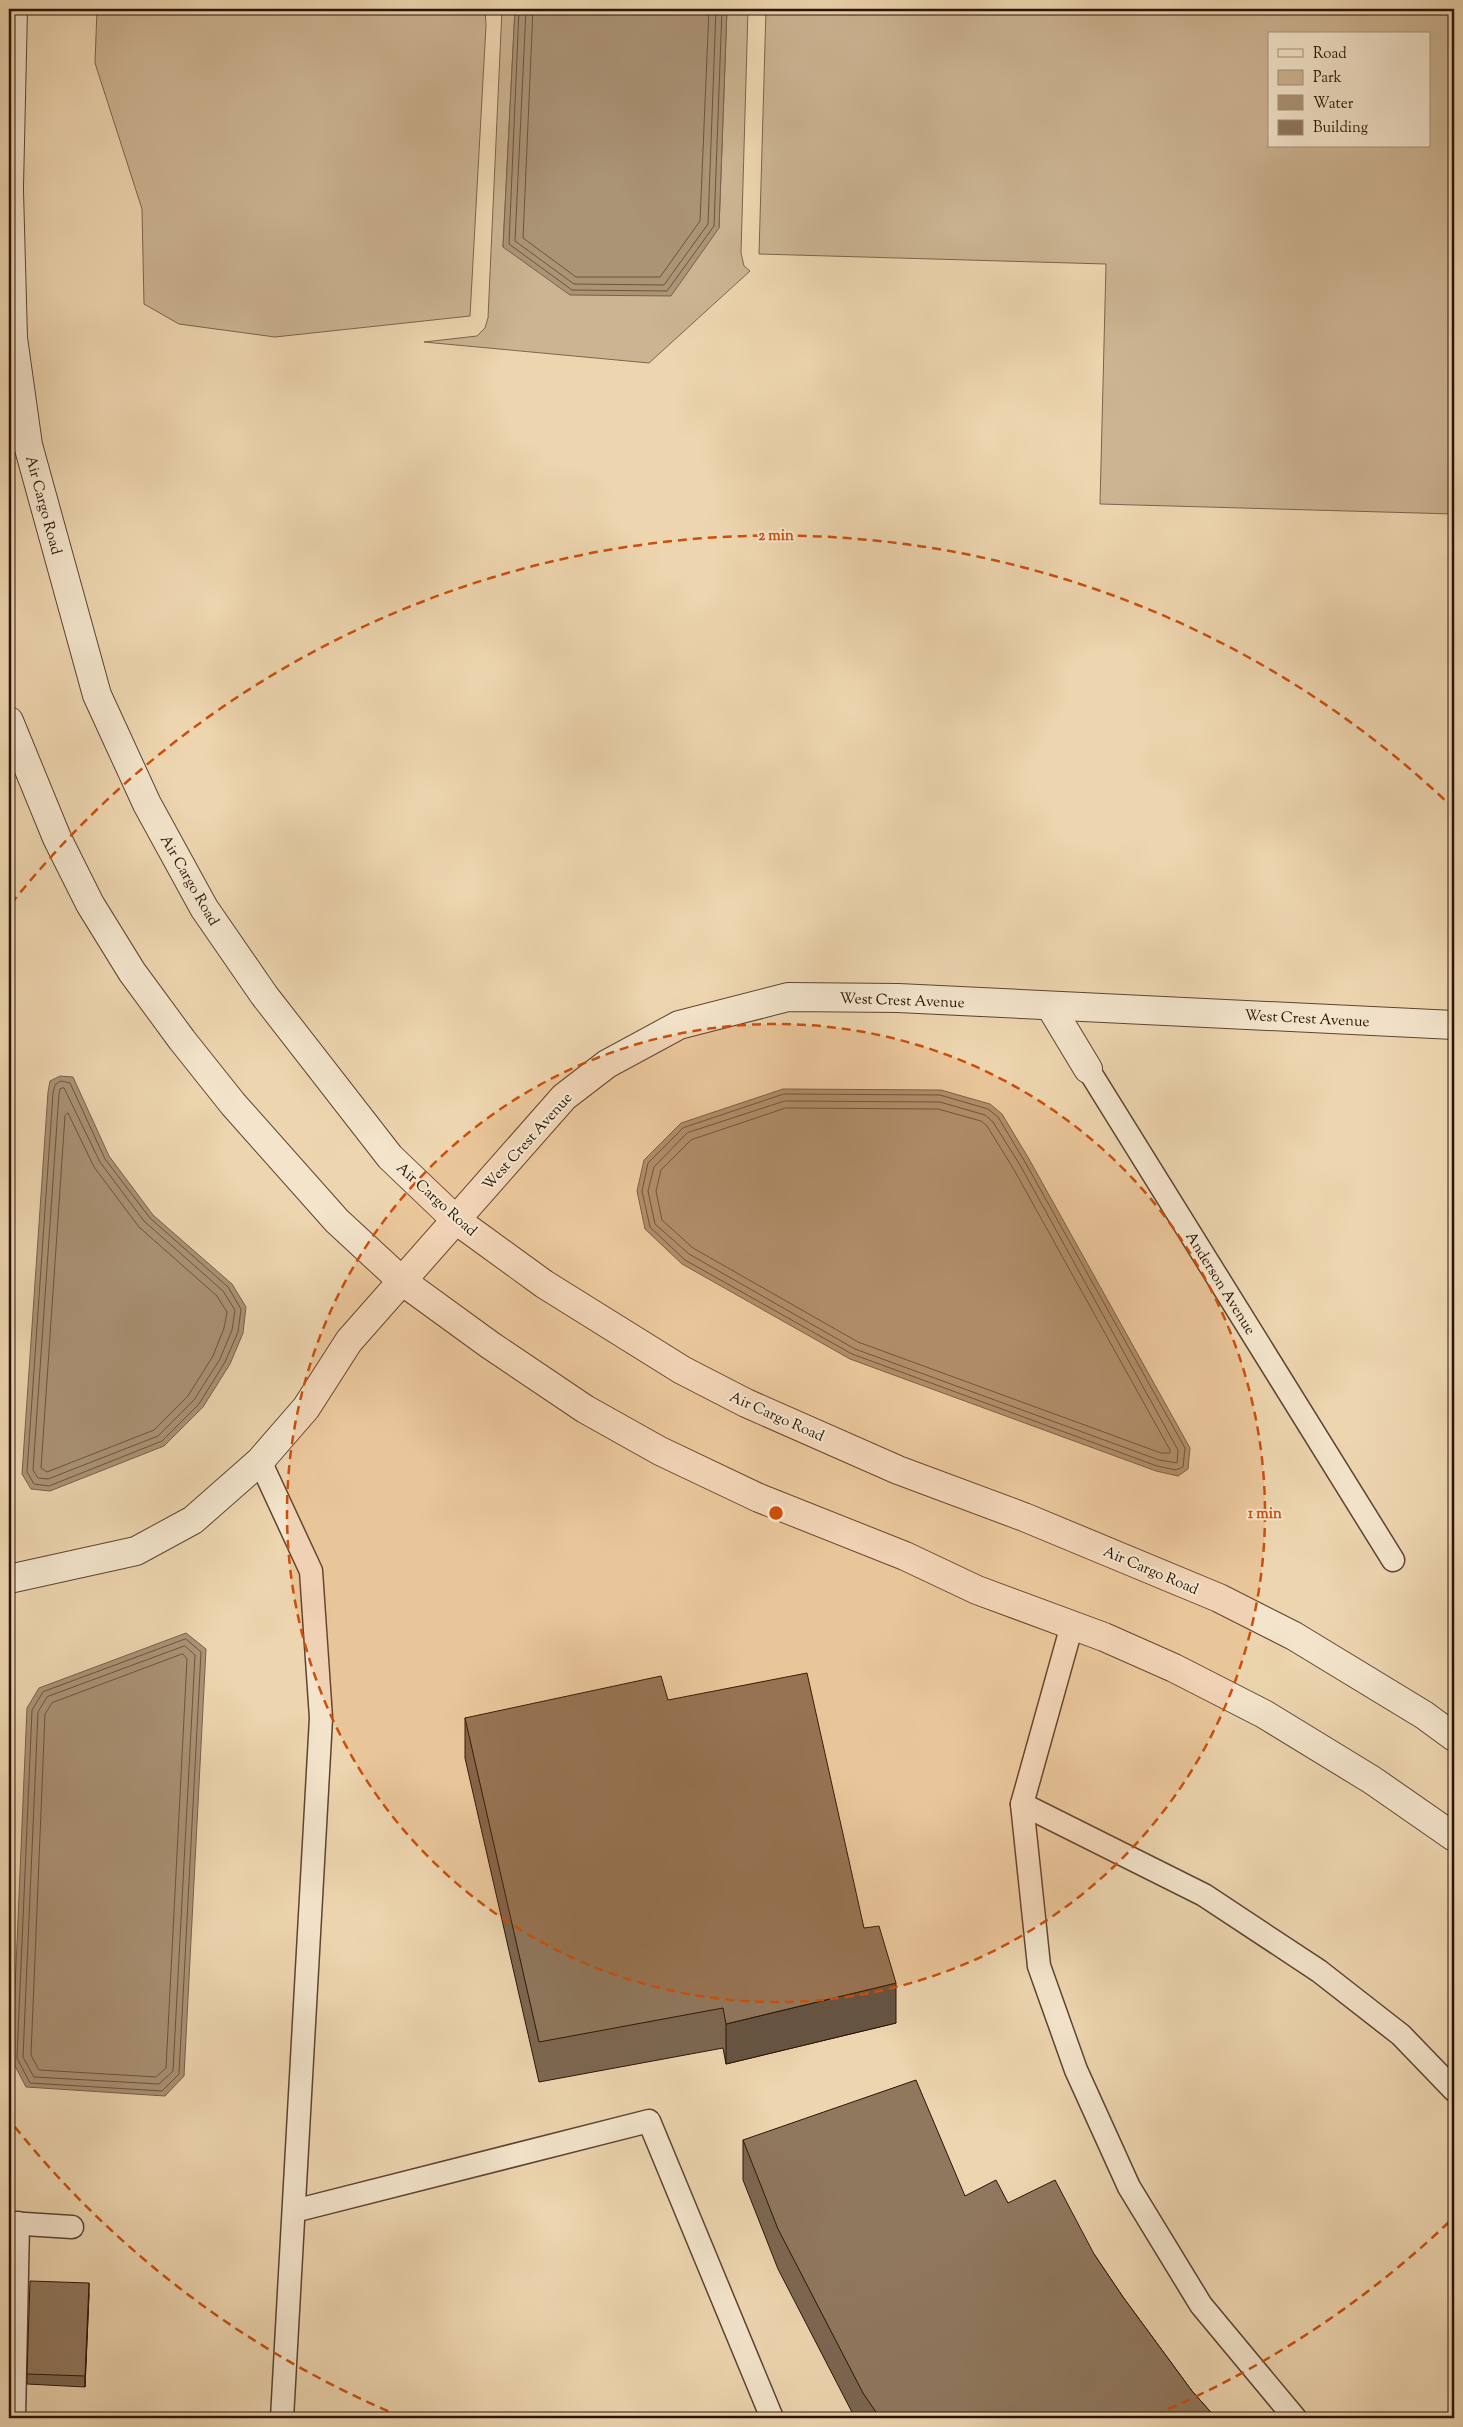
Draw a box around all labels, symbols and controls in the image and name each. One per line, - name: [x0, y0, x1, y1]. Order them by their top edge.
- legend: [1268, 32, 1430, 148]
- text: Road: [1313, 44, 1347, 65]
- text: Park: [1313, 68, 1342, 89]
- text: Water: [1313, 94, 1354, 115]
- text: Building: [1313, 118, 1368, 139]
- street label: Air Cargo Road: [19, 454, 66, 558]
- text: 2 min: [758, 526, 794, 547]
- street label: Air Cargo Road: [154, 831, 223, 931]
- street label: West Crest Avenue: [839, 989, 965, 1014]
- street label: West Crest Avenue: [1244, 1006, 1370, 1033]
- street label: West Crest Avenue: [478, 1088, 578, 1196]
- street label: Air Cargo Road: [391, 1158, 481, 1242]
- street label: Anderson Avenue: [1180, 1228, 1260, 1339]
- street label: Air Cargo Road: [726, 1387, 828, 1448]
- centre of rings: [767, 1504, 785, 1522]
- text: 1 min: [1248, 1504, 1282, 1525]
- street label: Air Cargo Road: [1099, 1542, 1202, 1601]

